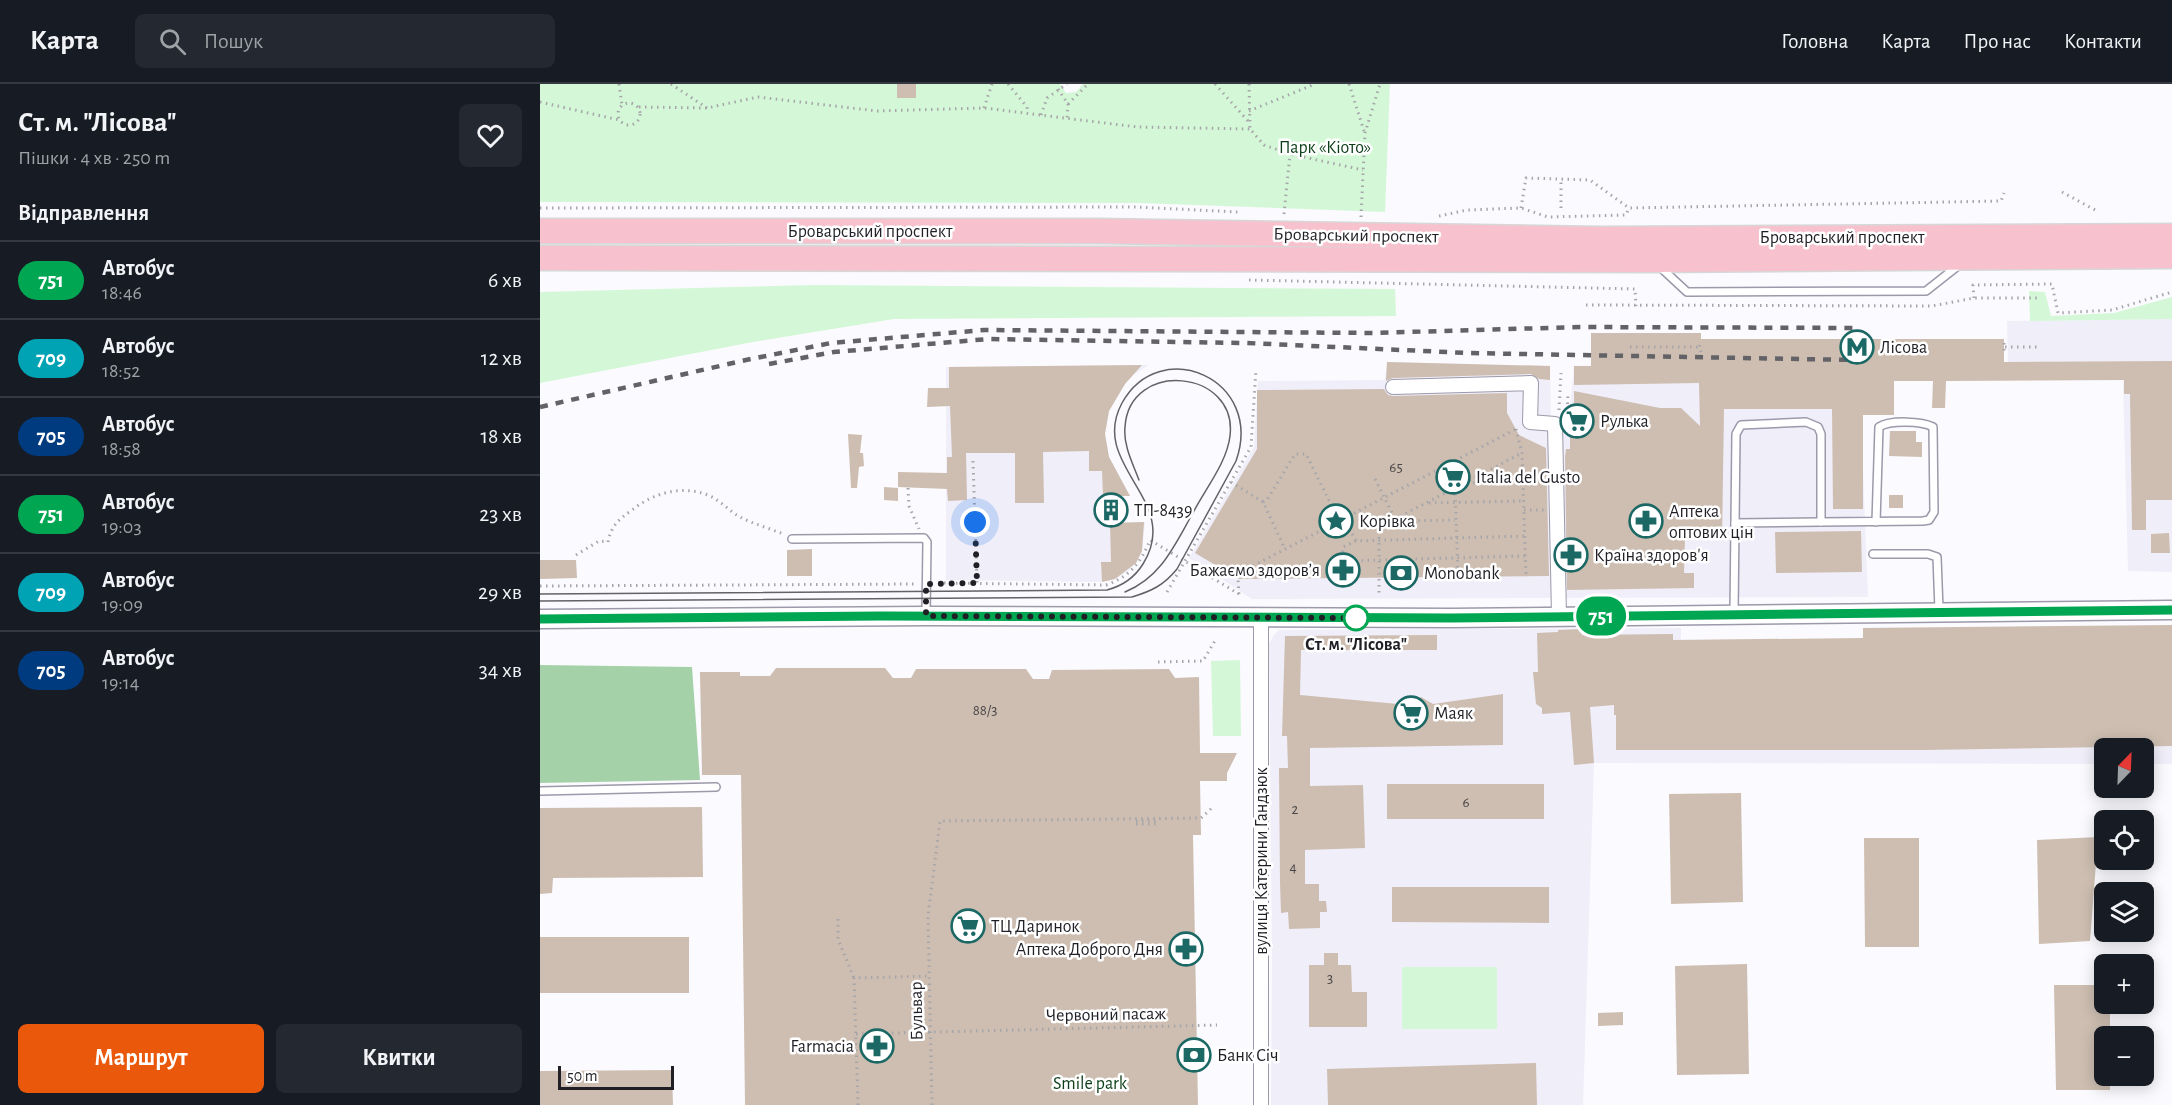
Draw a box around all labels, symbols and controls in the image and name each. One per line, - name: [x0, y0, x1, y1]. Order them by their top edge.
- search box: [135, 14, 555, 68]
- icon: search: [156, 25, 189, 58]
- text: Карта: [30, 27, 99, 55]
- text: Пошук: [204, 30, 263, 52]
- text: Головна: [1781, 31, 1848, 52]
- text: Карта: [1881, 31, 1931, 52]
- text: Про нас: [1964, 31, 2031, 52]
- text: Контакти: [2064, 31, 2142, 52]
- button: heart: [459, 104, 522, 167]
- text: Ст. м. "Лісова": [18, 109, 177, 137]
- park label: Парк «Кіото»: [1279, 139, 1371, 157]
- text: Пішки · 4 хв · 250 m: [18, 148, 170, 168]
- text: Відправлення: [18, 202, 149, 224]
- street label: Броварський проспект: [787, 223, 953, 241]
- street label: Броварський проспект: [1273, 226, 1439, 246]
- street label: Броварський проспект: [1759, 229, 1925, 247]
- text: Автобус: [102, 257, 175, 279]
- text: 6 хв: [488, 269, 522, 291]
- text: 751: [38, 270, 64, 291]
- text: 18:46: [102, 283, 142, 303]
- metro station icon: Лісова: [1839, 329, 1875, 365]
- text: Автобус: [102, 335, 175, 357]
- place label: Лісова: [1880, 339, 1927, 357]
- text: 12 хв: [481, 347, 522, 369]
- text: 709: [36, 348, 66, 369]
- text: 18:52: [102, 361, 140, 381]
- supermarket icon: Рулька: [1559, 403, 1595, 439]
- text: Автобус: [102, 413, 175, 435]
- place label: Рулька: [1600, 413, 1649, 431]
- text: 18 хв: [480, 425, 522, 447]
- text: 705: [36, 426, 66, 447]
- text: 18:58: [102, 439, 141, 459]
- supermarket icon: Italia del Gusto: [1435, 459, 1471, 495]
- house number: 65: [1389, 460, 1403, 475]
- place label: Italia del Gusto: [1476, 469, 1581, 487]
- text: Автобус: [102, 491, 175, 513]
- building icon: ТП-8439: [1093, 492, 1129, 528]
- place label: ТП-8439: [1134, 502, 1192, 520]
- text: 23 хв: [479, 503, 522, 525]
- place icon: Корівка: [1318, 503, 1354, 539]
- pharmacy icon: Аптека оптових цін: [1628, 503, 1664, 539]
- place label: Аптека оптових цін: [1669, 503, 1754, 542]
- text: 751: [38, 504, 64, 525]
- your location: [960, 507, 990, 537]
- place label: Корівка: [1359, 513, 1415, 531]
- text: 19:03: [102, 517, 142, 537]
- pharmacy icon: Країна здоров'я: [1553, 537, 1589, 573]
- place label: Країна здоров'я: [1594, 547, 1709, 565]
- pharmacy icon: Бажаємо здоровʼя: [1325, 552, 1361, 588]
- bank icon: Monobank: [1383, 555, 1419, 591]
- place label: Бажаємо здоровʼя: [1189, 562, 1320, 580]
- place label: Monobank: [1424, 565, 1500, 583]
- text: Автобус: [102, 569, 175, 591]
- text: 29 хв: [478, 581, 522, 603]
- text: 709: [36, 582, 66, 603]
- text: 19:09: [102, 595, 143, 615]
- line badge: 751: [1566, 596, 1636, 636]
- marker: Ст. м. "Лісова": [1343, 605, 1369, 631]
- text: 751: [1588, 606, 1614, 627]
- place label: Ст. м. "Лісова": [1305, 636, 1407, 654]
- text: Автобус: [102, 647, 175, 669]
- text: 34 хв: [479, 659, 522, 681]
- text: 705: [36, 660, 66, 681]
- text: 19:14: [102, 673, 139, 693]
- supermarket icon: Маяк: [1393, 695, 1429, 731]
- house number: 88/3: [973, 703, 997, 718]
- place label: Маяк: [1434, 705, 1474, 723]
- north arrow: [2094, 738, 2154, 798]
- map controls: [2094, 738, 2154, 1086]
- street label: вулиця Катерини Гандзюк: [1253, 767, 1271, 955]
- house number: 6: [1462, 795, 1470, 810]
- house number: 2: [1292, 802, 1299, 817]
- button: locate: [2094, 810, 2154, 870]
- house number: 4: [1289, 860, 1297, 875]
- button: layers: [2094, 882, 2154, 942]
- supermarket icon: ТЦ Даринок: [950, 908, 986, 944]
- place label: ТЦ Даринок: [991, 918, 1080, 936]
- pharmacy icon: Аптека Доброго Дня: [1168, 931, 1204, 967]
- place label: Аптека Доброго Дня: [1016, 940, 1163, 959]
- button: +: [2094, 954, 2154, 1014]
- house number: 3: [1327, 971, 1333, 986]
- street label: Бульвар: [907, 981, 927, 1041]
- street label: Червоний пасаж: [1046, 1005, 1167, 1025]
- button: Маршрут: [18, 1024, 264, 1093]
- button: Квитки: [276, 1024, 522, 1093]
- button: −: [2094, 1026, 2154, 1086]
- pharmacy icon: Farmacia: [859, 1028, 895, 1064]
- bank icon: Банк Січ: [1176, 1037, 1212, 1073]
- place label: Farmacia: [790, 1038, 854, 1056]
- place label: Банк Січ: [1217, 1047, 1278, 1065]
- scale bar: [558, 1063, 674, 1090]
- text: 50 m: [567, 1068, 598, 1084]
- park label: Smile park: [1053, 1075, 1128, 1093]

